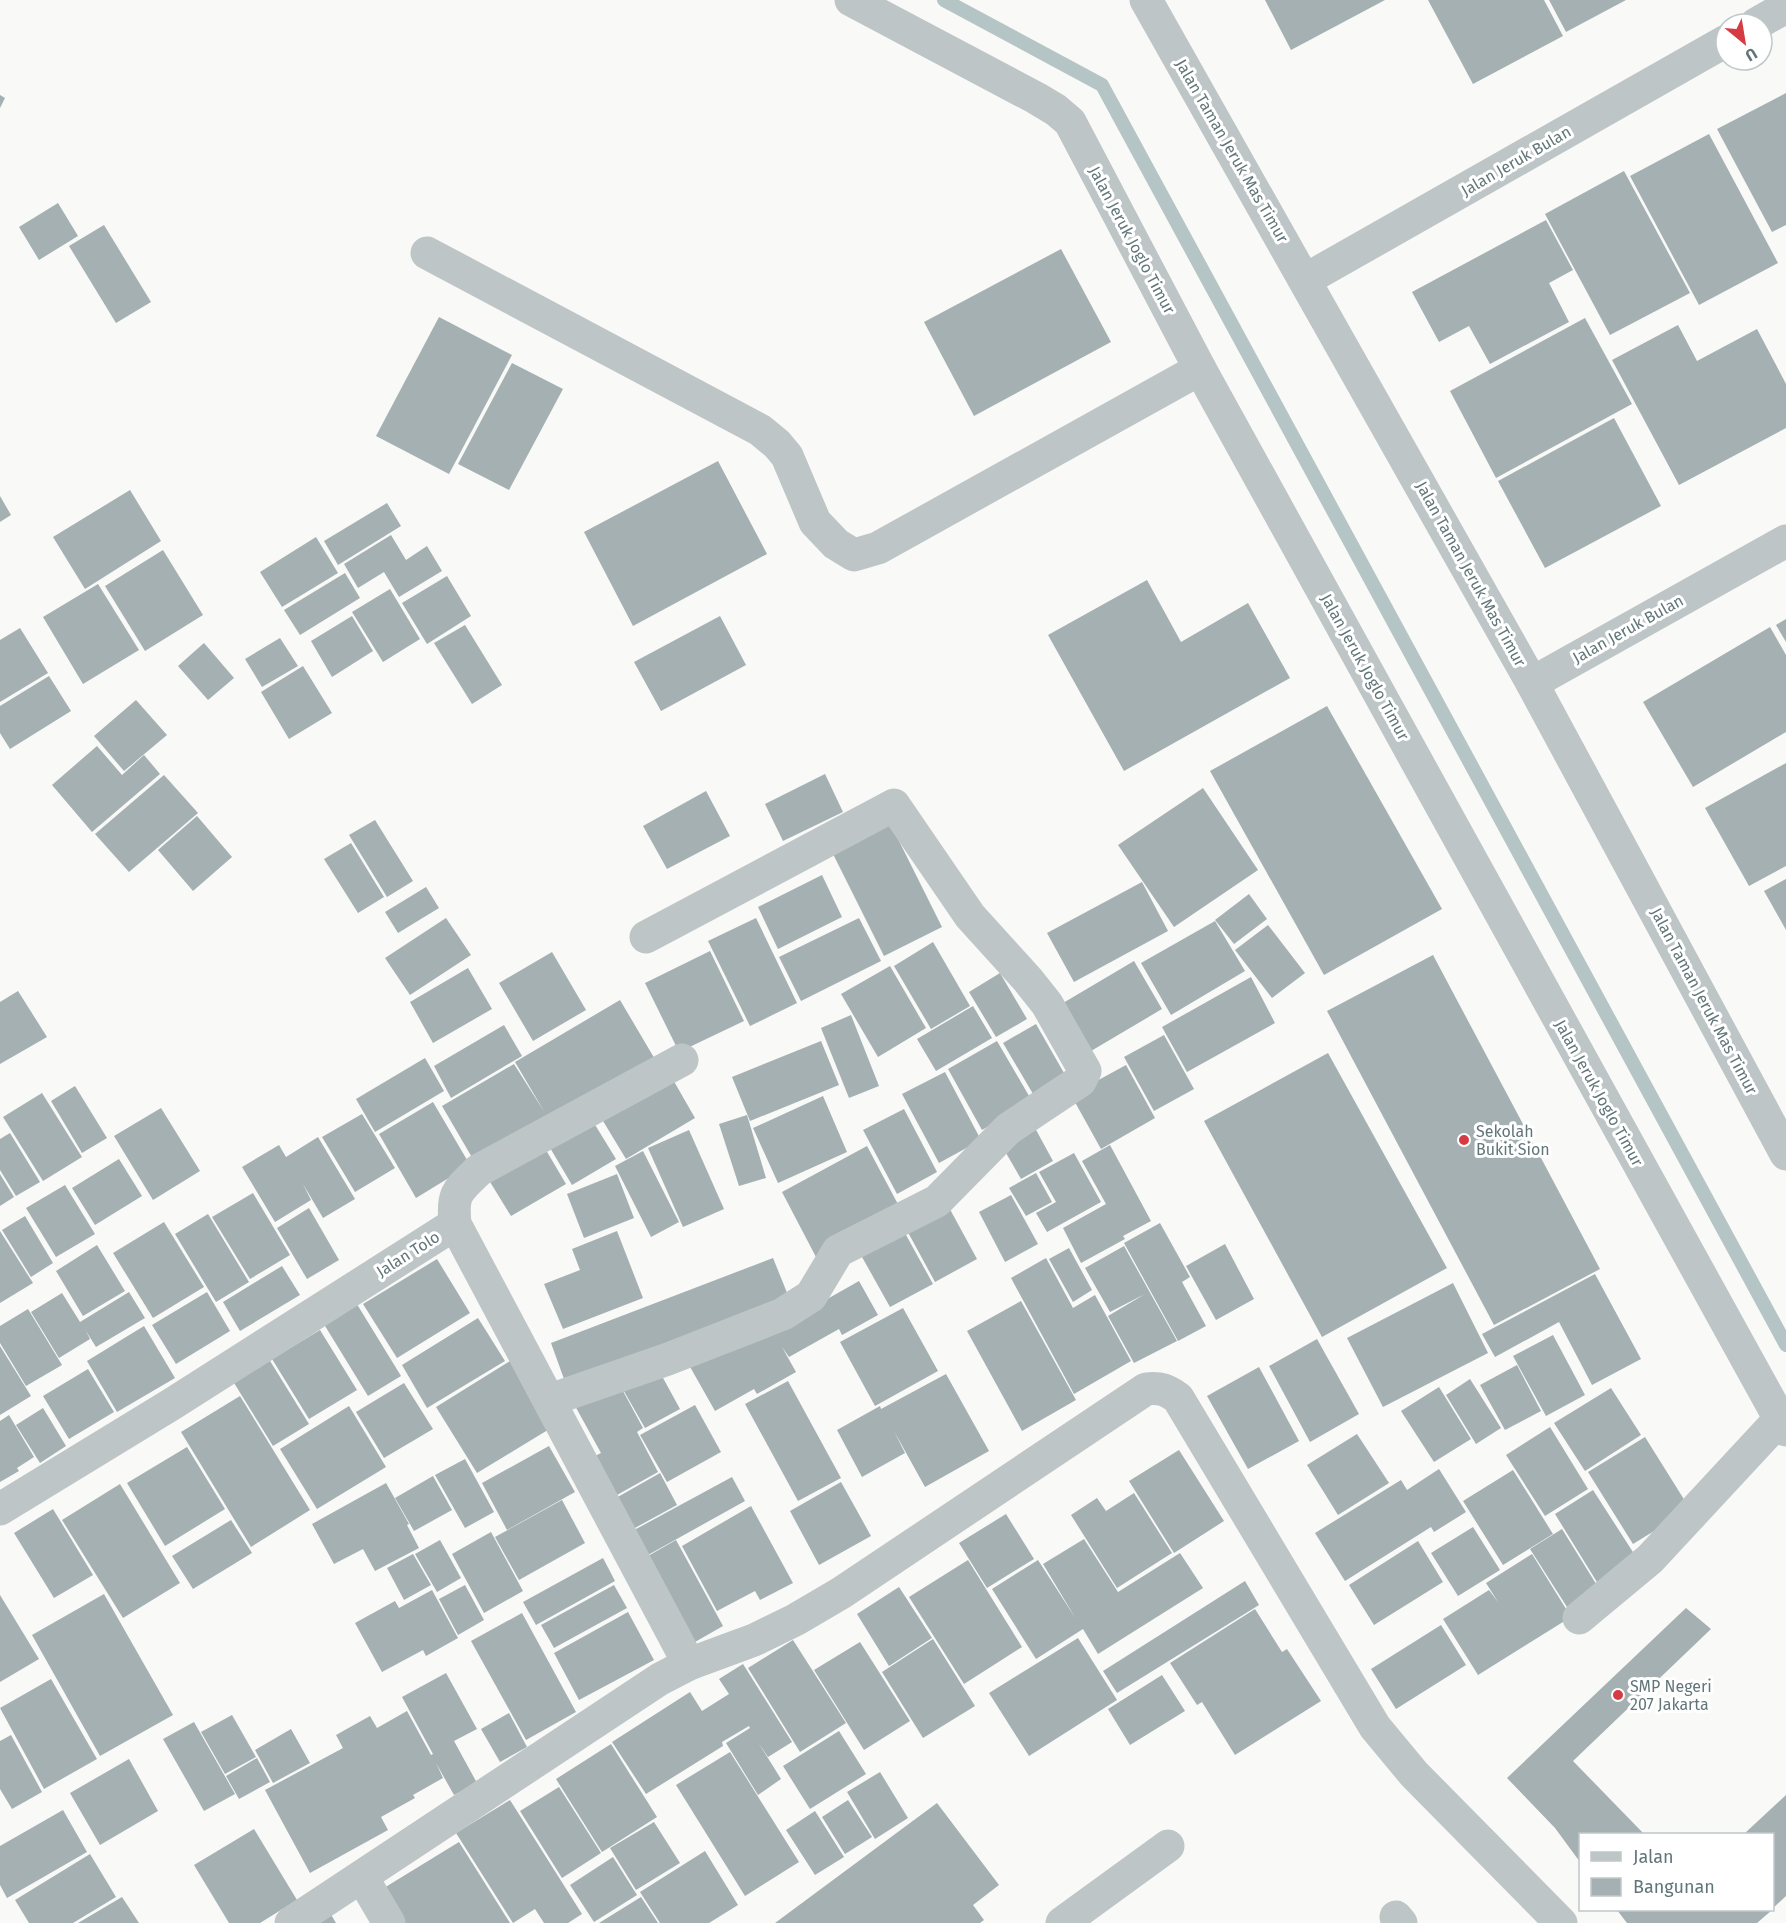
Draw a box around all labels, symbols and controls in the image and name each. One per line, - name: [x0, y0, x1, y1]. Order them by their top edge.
- north arrow: [1714, 12, 1774, 72]
- text: U: [1742, 44, 1761, 65]
- street label: Jalan Taman Jeruk Mas Timur: [1172, 56, 1293, 247]
- street label: Jalan Jeruk Bulan: [1458, 122, 1574, 200]
- street label: Jalan Jeruk Joglo Timur: [1085, 163, 1179, 318]
- street label: Jalan Taman Jeruk Mas Timur: [1412, 478, 1530, 671]
- street label: Jalan Jeruk Joglo Timur: [1317, 590, 1414, 744]
- street label: Jalan Jeruk Bulan: [1569, 591, 1687, 667]
- street label: Jalan Taman Jeruk Mas Timur: [1647, 904, 1762, 1098]
- street label: Jalan Jeruk Joglo Timur: [1551, 1016, 1648, 1170]
- place label: Sekolah Bukit Sion: [1476, 1122, 1550, 1159]
- marker: Sekolah Bukit Sion: [1457, 1133, 1471, 1147]
- street label: Jalan Tolo: [373, 1227, 443, 1281]
- place label: SMP Negeri 207 Jakarta: [1630, 1677, 1712, 1714]
- marker: SMP Negeri 207 Jakarta: [1611, 1688, 1625, 1702]
- legend: [1579, 1833, 1774, 1911]
- text: Jalan: [1633, 1846, 1674, 1868]
- text: Bangunan: [1633, 1876, 1715, 1898]

